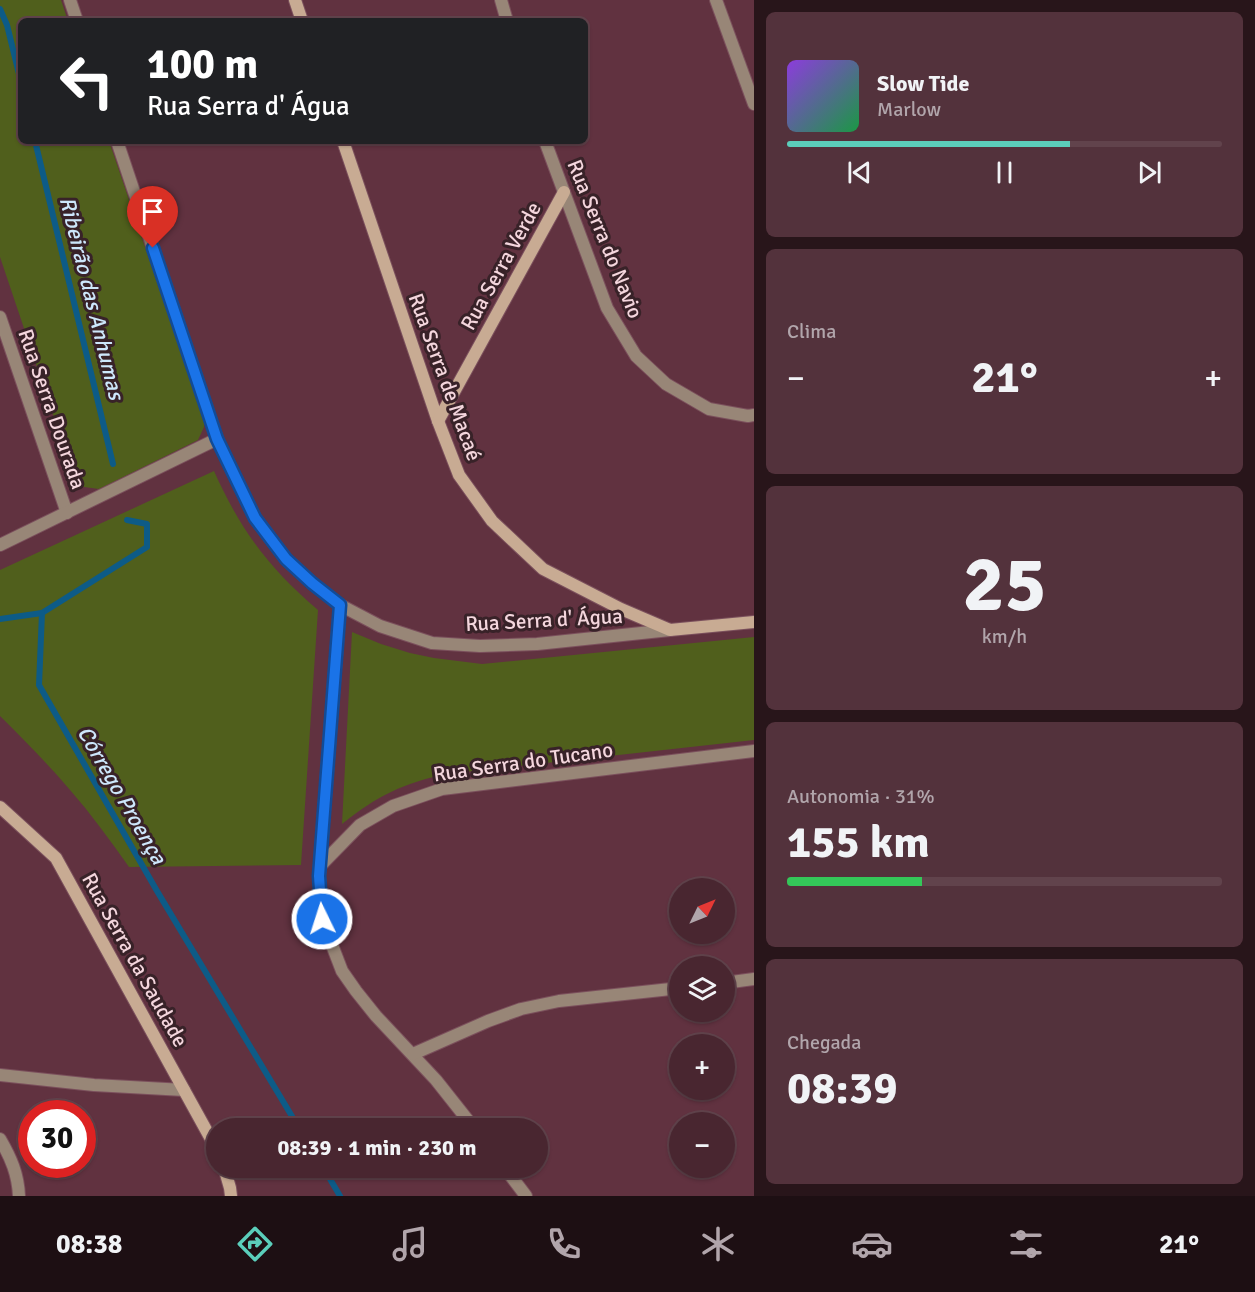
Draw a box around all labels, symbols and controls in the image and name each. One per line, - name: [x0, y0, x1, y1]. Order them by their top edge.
- text: 100 m: [147, 39, 258, 90]
- icon: left: [48, 42, 126, 120]
- text: Slow Tide: [877, 70, 969, 97]
- text: Rua Serra d' Água: [147, 90, 350, 123]
- text: Marlow: [877, 97, 941, 122]
- street label: Rua Serra do Navio: [561, 156, 649, 322]
- icon: previous: [843, 156, 876, 189]
- icon: pause: [988, 156, 1021, 189]
- icon: next: [1133, 156, 1166, 189]
- pin: [127, 186, 178, 248]
- water label: Ribeirão das Anhumas: [54, 194, 131, 405]
- icon: arrive: [136, 195, 169, 228]
- street label: Rua Serra Verde: [455, 197, 547, 335]
- street label: Rua Serra de Macaé: [403, 290, 487, 464]
- text: Clima: [787, 319, 836, 344]
- street label: Rua Serra Dourada: [12, 326, 92, 492]
- text: 21°: [971, 350, 1038, 405]
- text: −: [787, 358, 805, 399]
- text: +: [1204, 358, 1222, 399]
- text: 25: [962, 537, 1047, 633]
- street label: Rua Serra d' Água: [465, 603, 623, 637]
- text: km/h: [982, 624, 1027, 649]
- water label: Córrego Proença: [72, 721, 173, 870]
- street label: Rua Serra do Tucano: [431, 737, 615, 787]
- text: Autonomia · 31%: [787, 784, 935, 809]
- text: 155 km: [787, 815, 930, 870]
- street label: Rua Serra da Saudade: [76, 868, 194, 1052]
- north arrow: [669, 878, 735, 944]
- map controls: [669, 878, 735, 1178]
- position arrow: [290, 887, 354, 951]
- button: layers: [669, 956, 735, 1022]
- text: Chegada: [787, 1030, 861, 1055]
- button: +: [669, 1034, 735, 1100]
- text: 08:39: [787, 1061, 897, 1116]
- speed limit sign: 30: [18, 1100, 96, 1178]
- button: −: [669, 1112, 735, 1178]
- text: 08:39 · 1 min · 230 m: [277, 1134, 477, 1161]
- icon: directions: [234, 1223, 276, 1265]
- icon: music: [389, 1223, 431, 1265]
- icon: phone: [543, 1223, 585, 1265]
- icon: climate: [697, 1223, 739, 1265]
- icon: car: [851, 1223, 893, 1265]
- icon: filters: [1005, 1223, 1047, 1265]
- text: 08:38: [56, 1228, 122, 1261]
- text: 21°: [1159, 1228, 1199, 1261]

